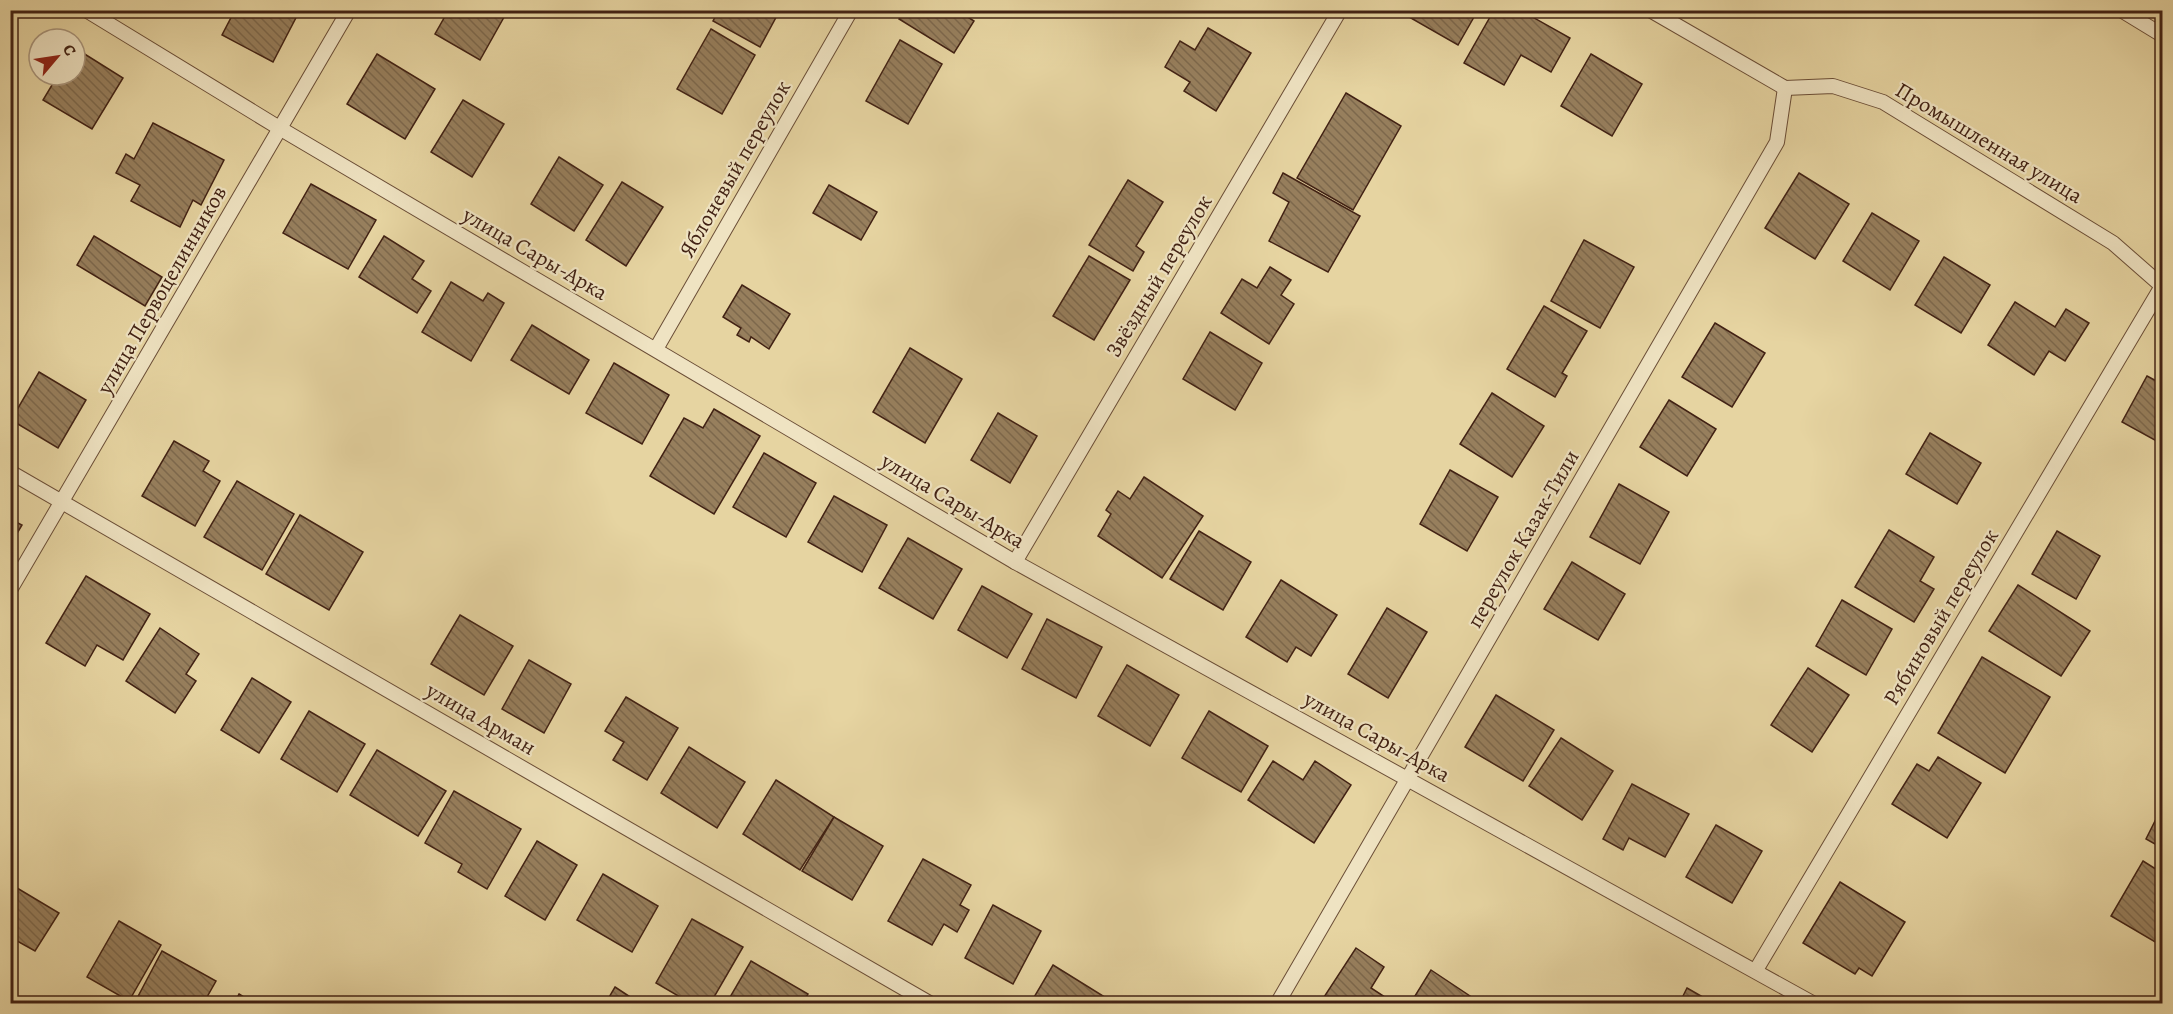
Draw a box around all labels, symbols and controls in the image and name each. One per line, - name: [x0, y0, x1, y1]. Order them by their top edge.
- north arrow: [27, 27, 87, 87]
- text: С: [57, 41, 81, 60]
- street label: Яблоневый переулок: [672, 75, 798, 263]
- street label: Промышленная улица: [1890, 75, 2089, 211]
- street label: улица Первоцелинников: [89, 180, 234, 401]
- street label: Звёздный переулок: [1099, 189, 1219, 363]
- street label: улица Сары-Арка: [456, 200, 614, 308]
- street label: переулок Казак-Тили: [1460, 444, 1586, 634]
- street label: улица Сары-Арка: [875, 446, 1031, 556]
- street label: Рябиновый переулок: [1876, 523, 2006, 711]
- street label: улица Арман: [420, 675, 541, 763]
- street label: улица Сары-Арка: [1298, 684, 1456, 790]

